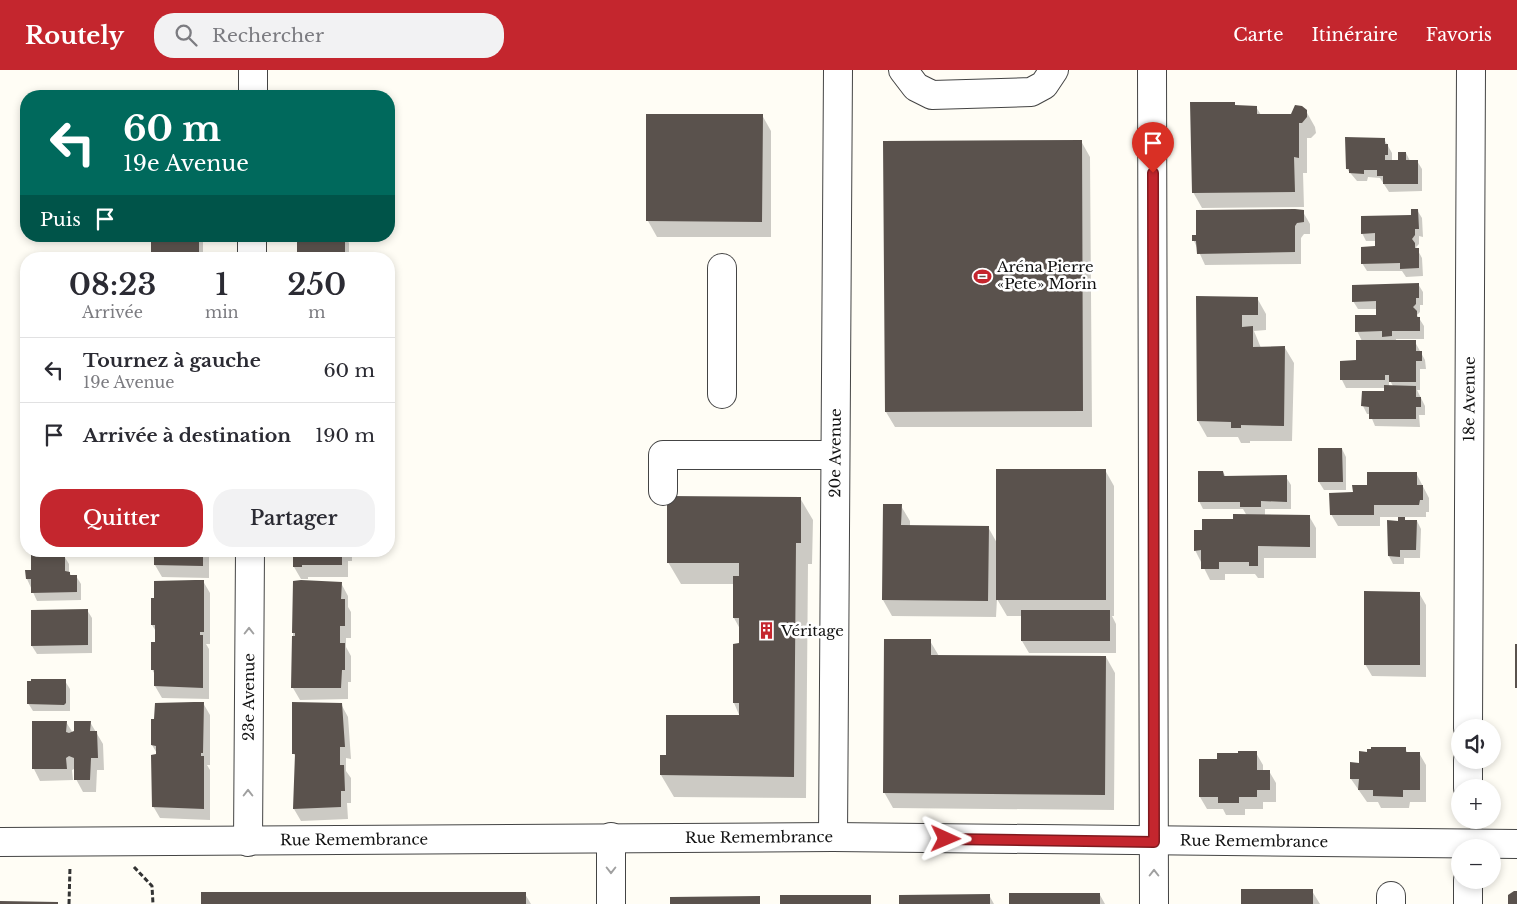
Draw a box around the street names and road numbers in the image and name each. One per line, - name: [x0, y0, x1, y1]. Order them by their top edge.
- street label: 18e Avenue: [1459, 356, 1479, 442]
- street label: 20e Avenue: [825, 408, 845, 498]
- street label: 23e Avenue: [239, 653, 258, 741]
- street label: Rue Remembrance: [685, 827, 833, 847]
- street label: Rue Remembrance: [280, 829, 428, 849]
- street label: Rue Remembrance: [1180, 831, 1328, 851]

